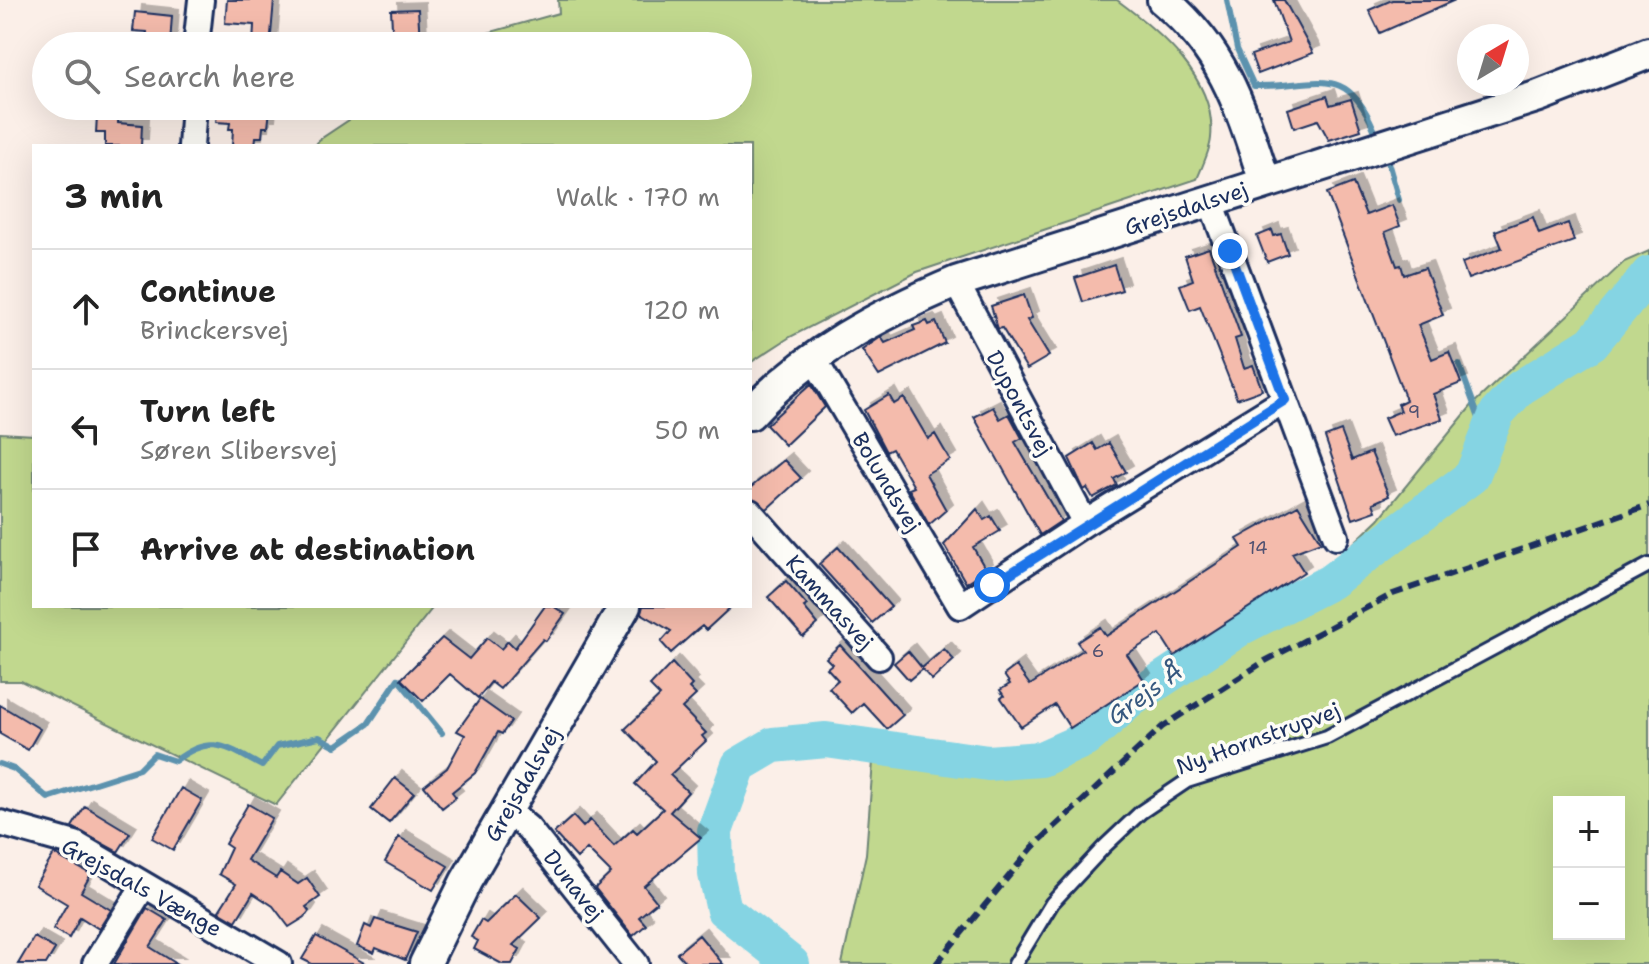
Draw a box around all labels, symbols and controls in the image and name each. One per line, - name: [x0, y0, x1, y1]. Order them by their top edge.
- north arrow: [1457, 24, 1529, 96]
- search box: [32, 32, 752, 120]
- icon: search: [60, 54, 104, 98]
- text: Search here: [124, 56, 295, 97]
- text: 3 min: [64, 173, 163, 219]
- street label: Grejsdalsvej: [1121, 175, 1252, 242]
- text: Walk · 170 m: [556, 179, 720, 214]
- route end: [1212, 233, 1248, 269]
- text: Continue: [140, 271, 276, 312]
- icon: ahead: [64, 287, 108, 331]
- text: 120 m: [644, 292, 720, 327]
- text: Brinckersvej: [140, 312, 288, 347]
- street label: Dupontsvej: [980, 345, 1059, 461]
- text: Turn left: [140, 391, 275, 432]
- house number: 9: [1408, 400, 1420, 424]
- icon: left: [64, 407, 108, 451]
- text: 50 m: [655, 412, 720, 447]
- street label: Bolundsvej: [845, 427, 928, 538]
- text: Søren Slibersvej: [140, 432, 337, 467]
- icon: arrive: [64, 527, 108, 571]
- text: Arrive at destination: [140, 529, 475, 570]
- house number: 14: [1248, 536, 1268, 560]
- street label: Kammasvej: [779, 549, 880, 656]
- route start: [974, 567, 1010, 603]
- house number: 6: [1092, 639, 1104, 663]
- water label: Grejs Å: [1101, 656, 1189, 732]
- street label: Ny Hornstrupvej: [1172, 695, 1344, 782]
- street label: Grejsdalsvej: [478, 721, 567, 847]
- map controls: [1553, 796, 1625, 940]
- button: +: [1553, 796, 1625, 868]
- street label: Grejsdals Vænge: [57, 831, 227, 943]
- street label: Dunavej: [537, 844, 611, 927]
- button: −: [1553, 868, 1625, 940]

